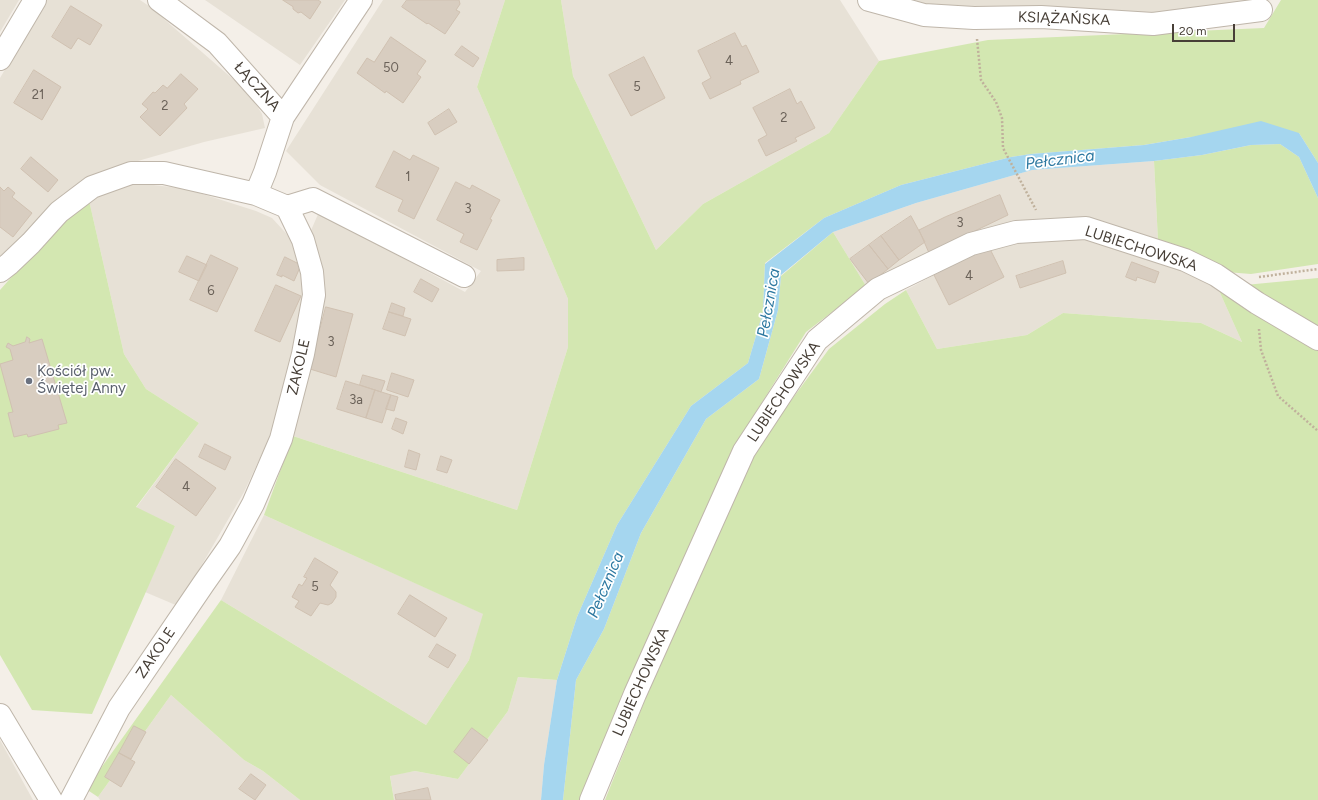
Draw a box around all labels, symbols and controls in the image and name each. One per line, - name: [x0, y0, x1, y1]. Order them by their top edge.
- street label: KSIĄŻAŃSKA: [1017, 8, 1111, 30]
- scale bar: [1174, 16, 1237, 42]
- text: 20 m: [1179, 24, 1207, 38]
- house number: 4: [725, 53, 733, 69]
- street label: ŁĄCZNA: [230, 59, 284, 115]
- house number: 50: [383, 60, 399, 76]
- house number: 5: [633, 79, 641, 95]
- house number: 21: [32, 87, 44, 103]
- house number: 2: [161, 98, 169, 114]
- house number: 2: [780, 110, 788, 126]
- water label: Pełcznica: [1024, 146, 1096, 174]
- house number: 1: [405, 169, 411, 185]
- house number: 3: [464, 201, 472, 217]
- house number: 3: [956, 215, 964, 231]
- street label: LUBIECHOWSKA: [1083, 222, 1199, 276]
- water label: Pełcznica: [753, 267, 785, 339]
- house number: 4: [965, 268, 973, 284]
- house number: 6: [207, 283, 215, 299]
- house number: 3: [327, 334, 335, 350]
- street label: ZAKOLE: [284, 337, 314, 397]
- street label: LUBIECHOWSKA: [744, 338, 824, 446]
- place label: Kościół pw. Świętej Anny: [37, 363, 126, 398]
- marker: Kościół pw. Świętej Anny: [24, 376, 34, 386]
- house number: 3a: [349, 392, 363, 408]
- house number: 4: [182, 479, 190, 495]
- water label: Pełcznica: [584, 549, 628, 621]
- house number: 5: [311, 579, 319, 595]
- street label: ZAKOLE: [133, 624, 179, 682]
- street label: LUBIECHOWSKA: [609, 625, 673, 739]

